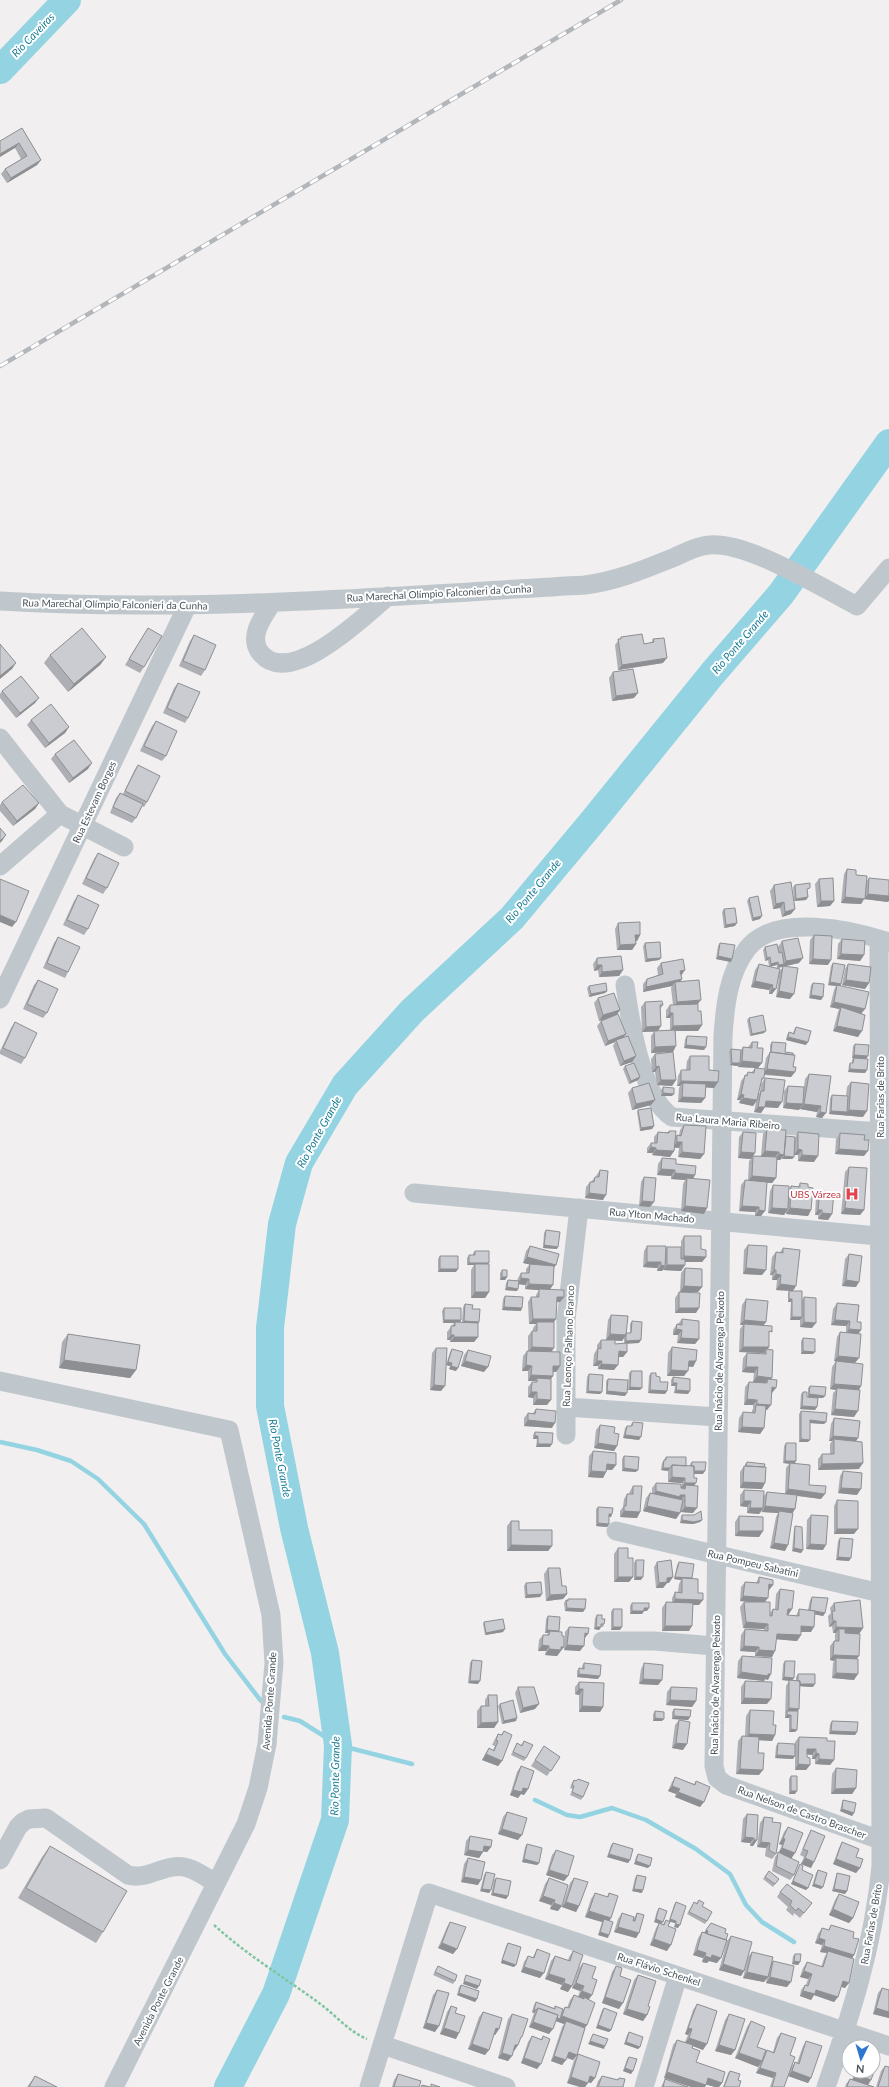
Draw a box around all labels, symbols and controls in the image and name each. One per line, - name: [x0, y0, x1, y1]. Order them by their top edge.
- water label: Rio Caveiras: [9, 10, 57, 59]
- street label: Rua Marechal Olímpio Falconieri da Cunha: [346, 582, 532, 604]
- street label: Rua Marechal Olímpio Falconieri da Cunha: [22, 596, 208, 612]
- water label: Rio Ponte Grande: [709, 607, 771, 676]
- street label: Rua Estevam Borges: [70, 759, 118, 845]
- water label: Rio Ponte Grande: [502, 856, 563, 925]
- street label: Rua Farias de Brito: [874, 1056, 886, 1138]
- water label: Rio Ponte Grande: [294, 1094, 344, 1170]
- street label: Rua Laura Maria Ribeiro: [675, 1110, 781, 1132]
- hospital icon: UBS Várzea: [844, 1186, 860, 1202]
- place label: UBS Várzea: [790, 1188, 841, 1200]
- street label: Rua Ylton Machado: [609, 1205, 695, 1225]
- street label: Rua Leonço Palhano Branco: [560, 1285, 576, 1407]
- street label: Rua Inácio de Alvarenga Peixoto: [712, 1291, 726, 1431]
- water label: Rio Ponte Grande: [267, 1418, 294, 1498]
- street label: Rua Pompeu Sabatini: [706, 1547, 800, 1579]
- street label: Rua Inácio de Alvarenga Peixoto: [708, 1615, 722, 1755]
- street label: Avenida Ponte Grande: [260, 1652, 278, 1750]
- water label: Rio Ponte Grande: [327, 1736, 342, 1816]
- street label: Rua Nelson de Castro Brascher: [736, 1783, 868, 1841]
- street label: Rua Farias de Brito: [858, 1882, 884, 1965]
- street label: Rua Flávio Schenkel: [616, 1950, 702, 1988]
- street label: Avenida Ponte Grande: [130, 1954, 186, 2048]
- north arrow: [841, 2039, 881, 2079]
- text: N: [855, 2063, 865, 2076]

